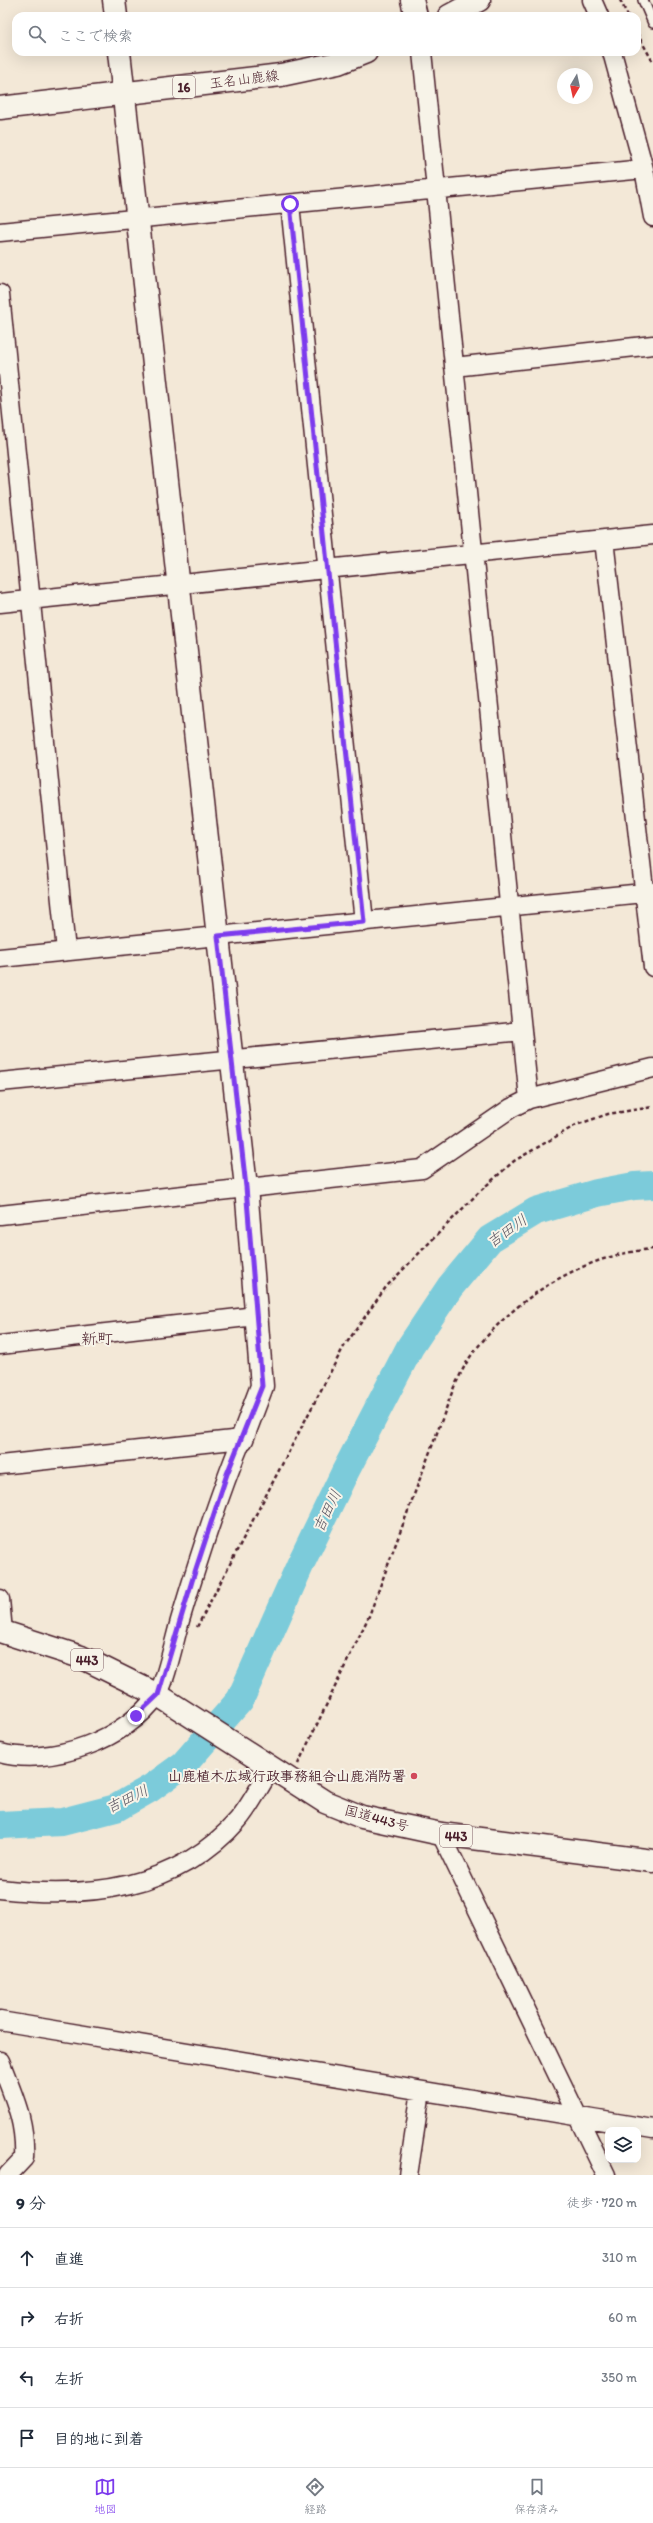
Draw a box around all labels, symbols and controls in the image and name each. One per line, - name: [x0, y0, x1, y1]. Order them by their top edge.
- search box: [12, 12, 641, 56]
- icon: search: [26, 23, 48, 45]
- text: ここで検索: [58, 27, 133, 45]
- street label: 玉名山鹿線: [208, 67, 280, 92]
- north arrow: [557, 68, 593, 104]
- road number: 16: [173, 76, 195, 98]
- route start: [281, 195, 299, 213]
- water label: 吉田川: [483, 1211, 531, 1251]
- district label: 新町: [81, 1329, 113, 1348]
- water label: 吉田川: [309, 1487, 345, 1535]
- road number: 443: [71, 1649, 103, 1671]
- route end: [127, 1707, 145, 1725]
- place label: 山鹿植木広域行政事務組合山鹿消防署: [168, 1768, 406, 1785]
- marker: 山鹿植木広域行政事務組合山鹿消防署: [409, 1771, 419, 1781]
- water label: 吉田川: [103, 1781, 151, 1817]
- street label: 国道443号: [343, 1802, 411, 1835]
- road number: 443: [440, 1825, 472, 1847]
- map controls: [605, 2127, 641, 2163]
- button: layers: [605, 2127, 641, 2163]
- text: 9 分: [16, 2193, 46, 2213]
- text: 徒歩 · 720 m: [567, 2195, 637, 2210]
- icon: ahead: [16, 2247, 38, 2269]
- text: 直進: [54, 2250, 84, 2268]
- text: 310 m: [602, 2250, 637, 2265]
- icon: right: [16, 2307, 38, 2329]
- text: 右折: [54, 2310, 84, 2328]
- text: 60 m: [608, 2310, 637, 2325]
- icon: left: [16, 2367, 38, 2389]
- text: 左折: [54, 2370, 84, 2388]
- text: 350 m: [601, 2370, 637, 2385]
- icon: arrive: [16, 2427, 38, 2449]
- text: 目的地に到着: [54, 2430, 144, 2448]
- tab: 地図: [94, 2476, 116, 2516]
- tab: 経路: [304, 2476, 326, 2516]
- tab: 保存済み: [515, 2476, 559, 2516]

